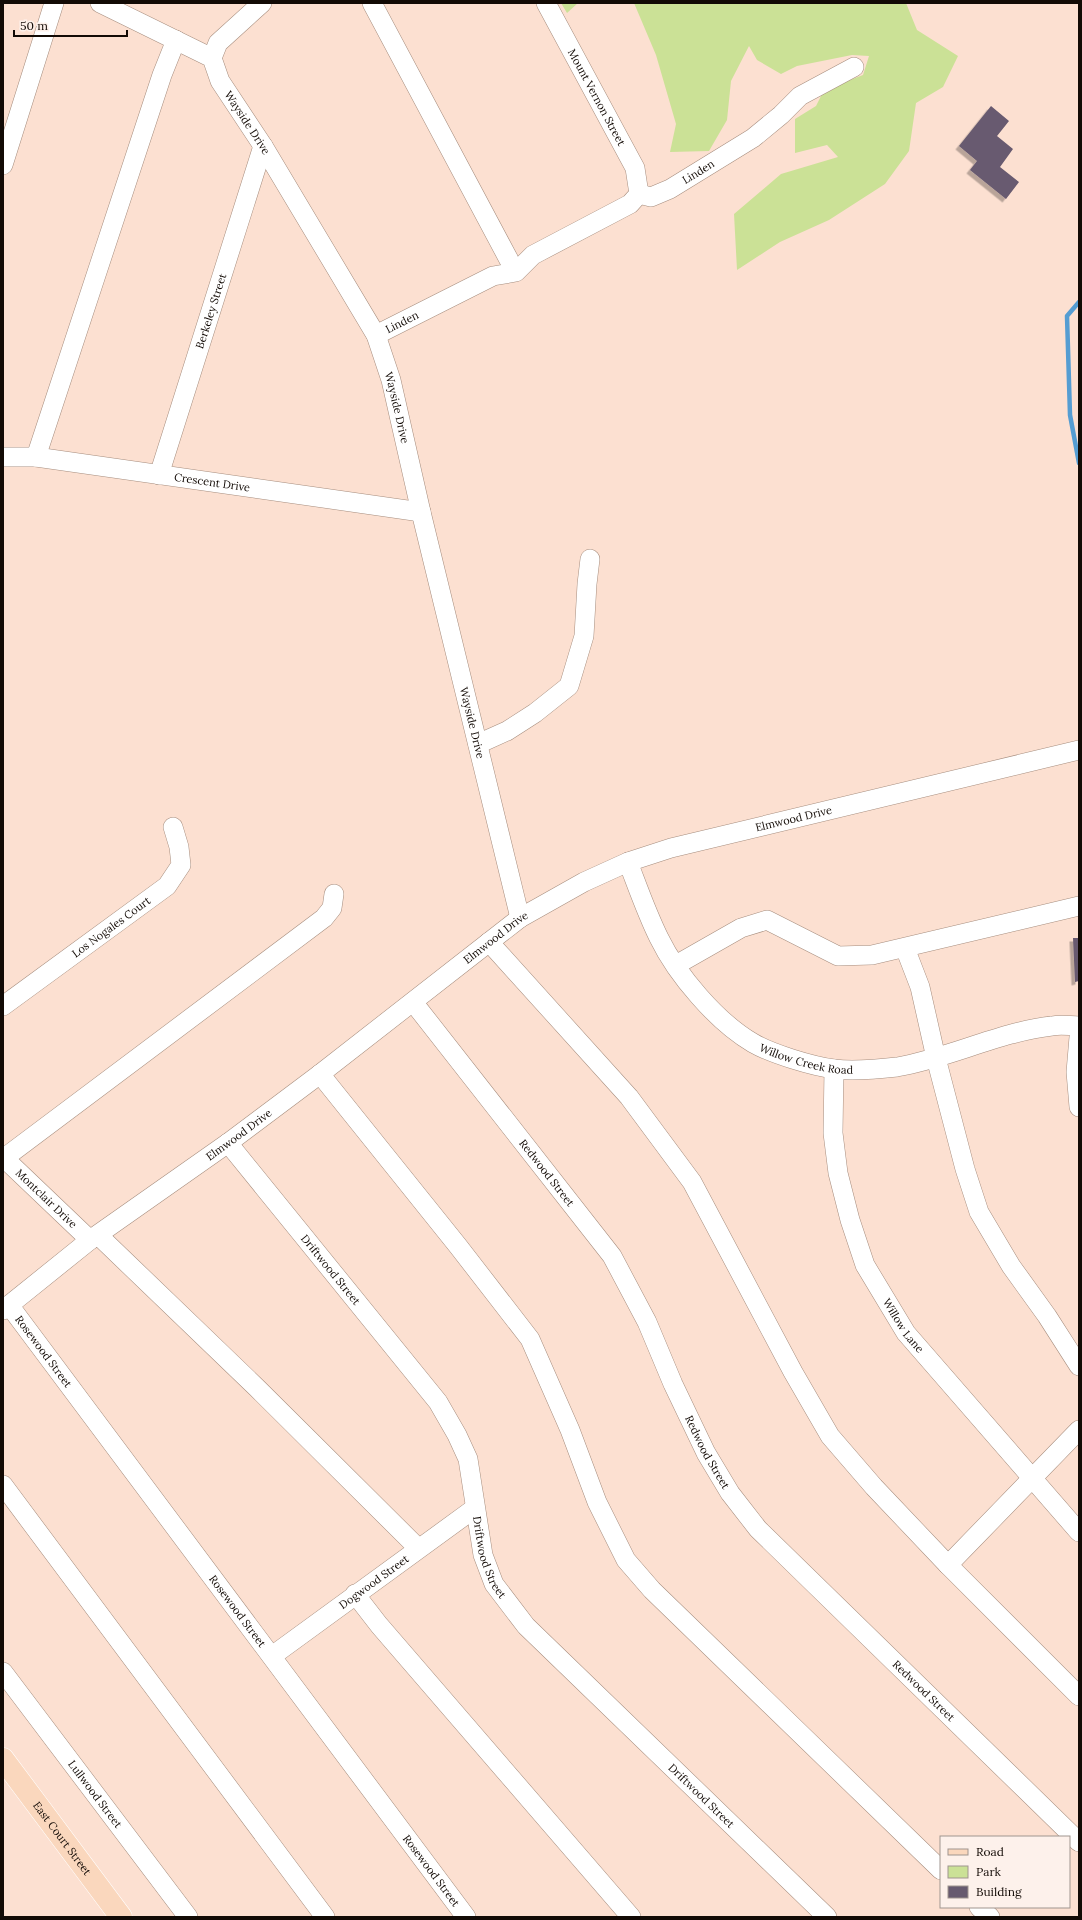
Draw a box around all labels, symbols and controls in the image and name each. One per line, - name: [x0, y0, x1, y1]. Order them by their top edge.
- scale bar: [14, 12, 127, 38]
- text: 50 m: [20, 18, 48, 33]
- street label: Mount Vernon Street: [565, 46, 629, 149]
- street label: Wayside Drive: [222, 88, 273, 157]
- street label: Linden: [679, 156, 717, 187]
- street label: Berkeley Street: [192, 271, 230, 350]
- street label: Linden: [383, 308, 421, 336]
- street label: Wayside Drive: [382, 370, 412, 445]
- street label: Crescent Drive: [173, 470, 251, 495]
- street label: Wayside Drive: [457, 686, 488, 760]
- street label: Elmwood Drive: [754, 803, 833, 835]
- street label: Los Nogales Court: [69, 893, 154, 960]
- street label: Elmwood Drive: [460, 908, 531, 967]
- street label: Willow Creek Road: [757, 1040, 854, 1077]
- street label: Elmwood Drive: [203, 1106, 274, 1163]
- street label: Redwood Street: [516, 1136, 578, 1210]
- street label: Montclair Drive: [13, 1166, 80, 1231]
- street label: Driftwood Street: [298, 1232, 364, 1308]
- street label: Willow Lane: [880, 1296, 927, 1356]
- street label: Rosewood Street: [12, 1313, 76, 1391]
- street label: Redwood Street: [682, 1413, 733, 1492]
- street label: Driftwood Street: [470, 1515, 510, 1602]
- street label: Dogwood Street: [336, 1551, 412, 1612]
- street label: Rosewood Street: [206, 1572, 270, 1651]
- street label: Redwood Street: [890, 1657, 958, 1725]
- street label: Lullwood Street: [65, 1757, 126, 1831]
- street label: Driftwood Street: [665, 1761, 738, 1831]
- street label: East Court Street: [30, 1799, 95, 1879]
- street label: Rosewood Street: [400, 1832, 463, 1910]
- legend: [940, 1836, 1070, 1908]
- text: Road: [976, 1844, 1004, 1859]
- text: Park: [976, 1864, 1002, 1879]
- text: Building: [976, 1884, 1022, 1899]

